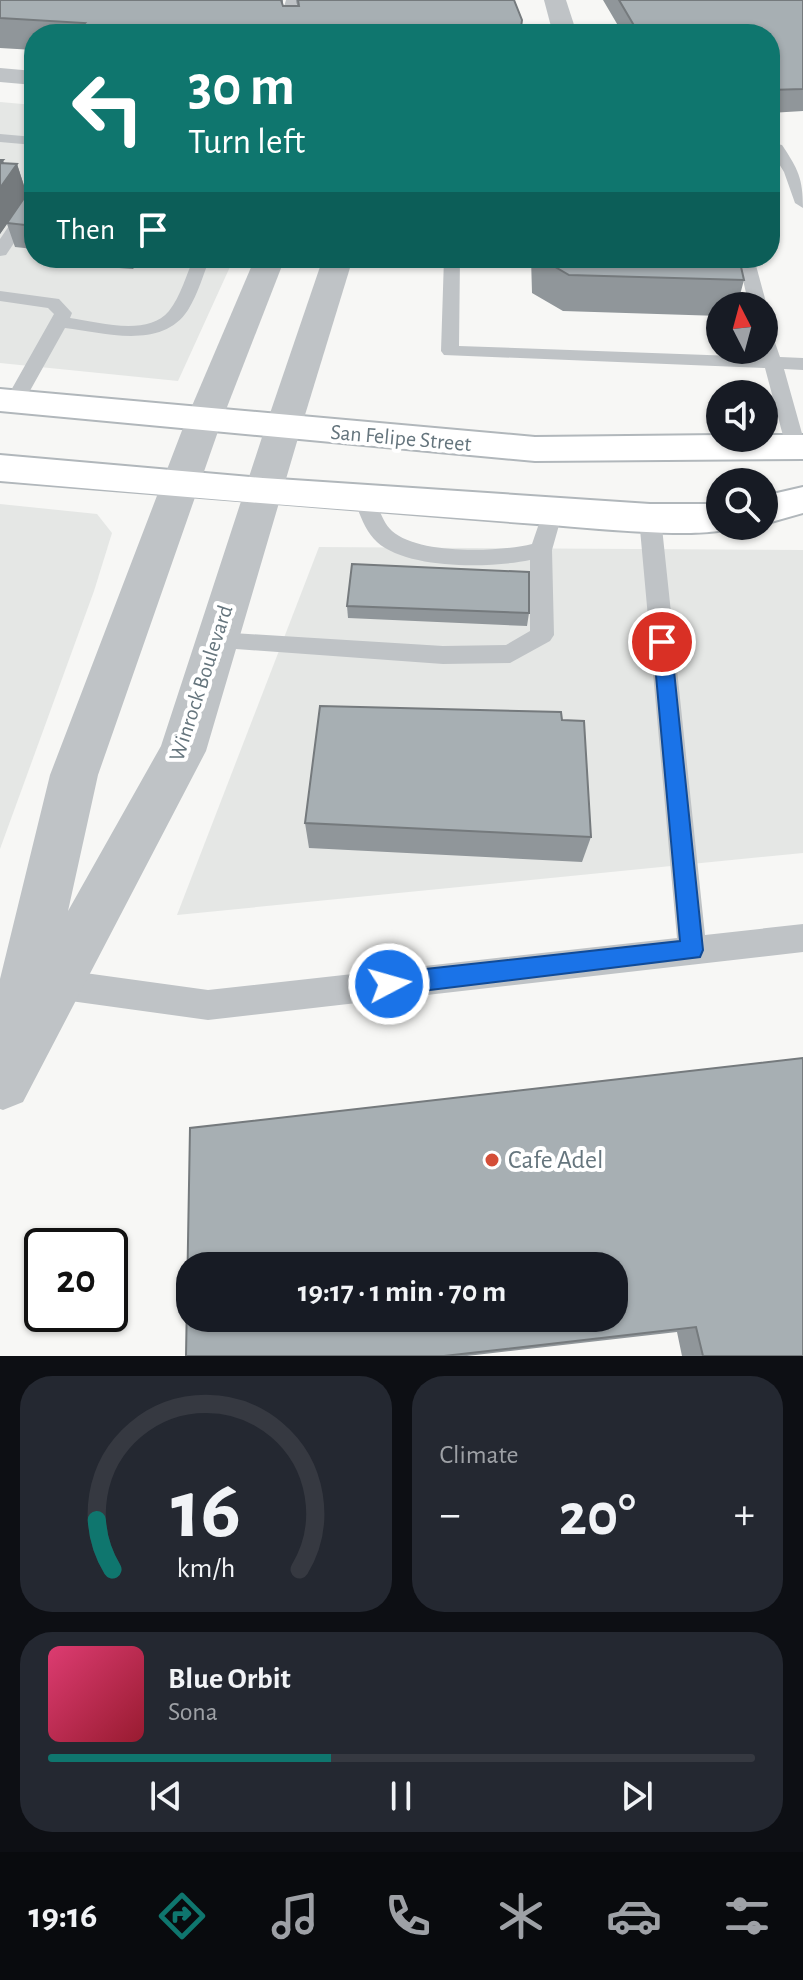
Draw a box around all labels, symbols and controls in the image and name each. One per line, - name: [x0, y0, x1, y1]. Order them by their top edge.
- icon: left: [56, 56, 160, 160]
- text: 30 m: [188, 59, 295, 115]
- text: Turn left: [188, 124, 305, 160]
- icon: arrive: [131, 208, 175, 252]
- text: Then: [56, 215, 115, 245]
- north arrow: [706, 292, 778, 364]
- map controls: [706, 292, 778, 540]
- button: sound: [706, 380, 778, 452]
- street label: San Felipe Street: [330, 421, 472, 455]
- button: search: [706, 468, 778, 540]
- street label: Winrock Boulevard: [165, 602, 237, 764]
- pin: [628, 608, 696, 676]
- icon: arrive: [640, 620, 684, 664]
- position arrow: [347, 942, 431, 1026]
- place label: Cafe Adel: [508, 1147, 603, 1173]
- marker: Cafe Adel: [483, 1151, 501, 1169]
- speed limit sign: 20: [24, 1228, 128, 1332]
- text: 19:17 · 1 min · 70 m: [298, 1277, 506, 1307]
- text: Climate: [440, 1442, 518, 1468]
- text: 16: [171, 1469, 241, 1553]
- text: 20°: [559, 1486, 636, 1546]
- text: −: [440, 1493, 461, 1537]
- text: +: [734, 1493, 755, 1537]
- text: km/h: [176, 1554, 235, 1583]
- text: Blue Orbit: [168, 1664, 291, 1694]
- text: Sona: [168, 1699, 218, 1725]
- icon: previous: [144, 1774, 188, 1818]
- icon: pause: [379, 1774, 423, 1818]
- icon: next: [615, 1774, 659, 1818]
- icon: directions: [154, 1888, 210, 1944]
- icon: music: [267, 1888, 323, 1944]
- icon: phone: [380, 1888, 436, 1944]
- icon: climate: [493, 1888, 549, 1944]
- icon: car: [606, 1888, 662, 1944]
- icon: filters: [719, 1888, 775, 1944]
- text: 19:16: [28, 1898, 97, 1934]

